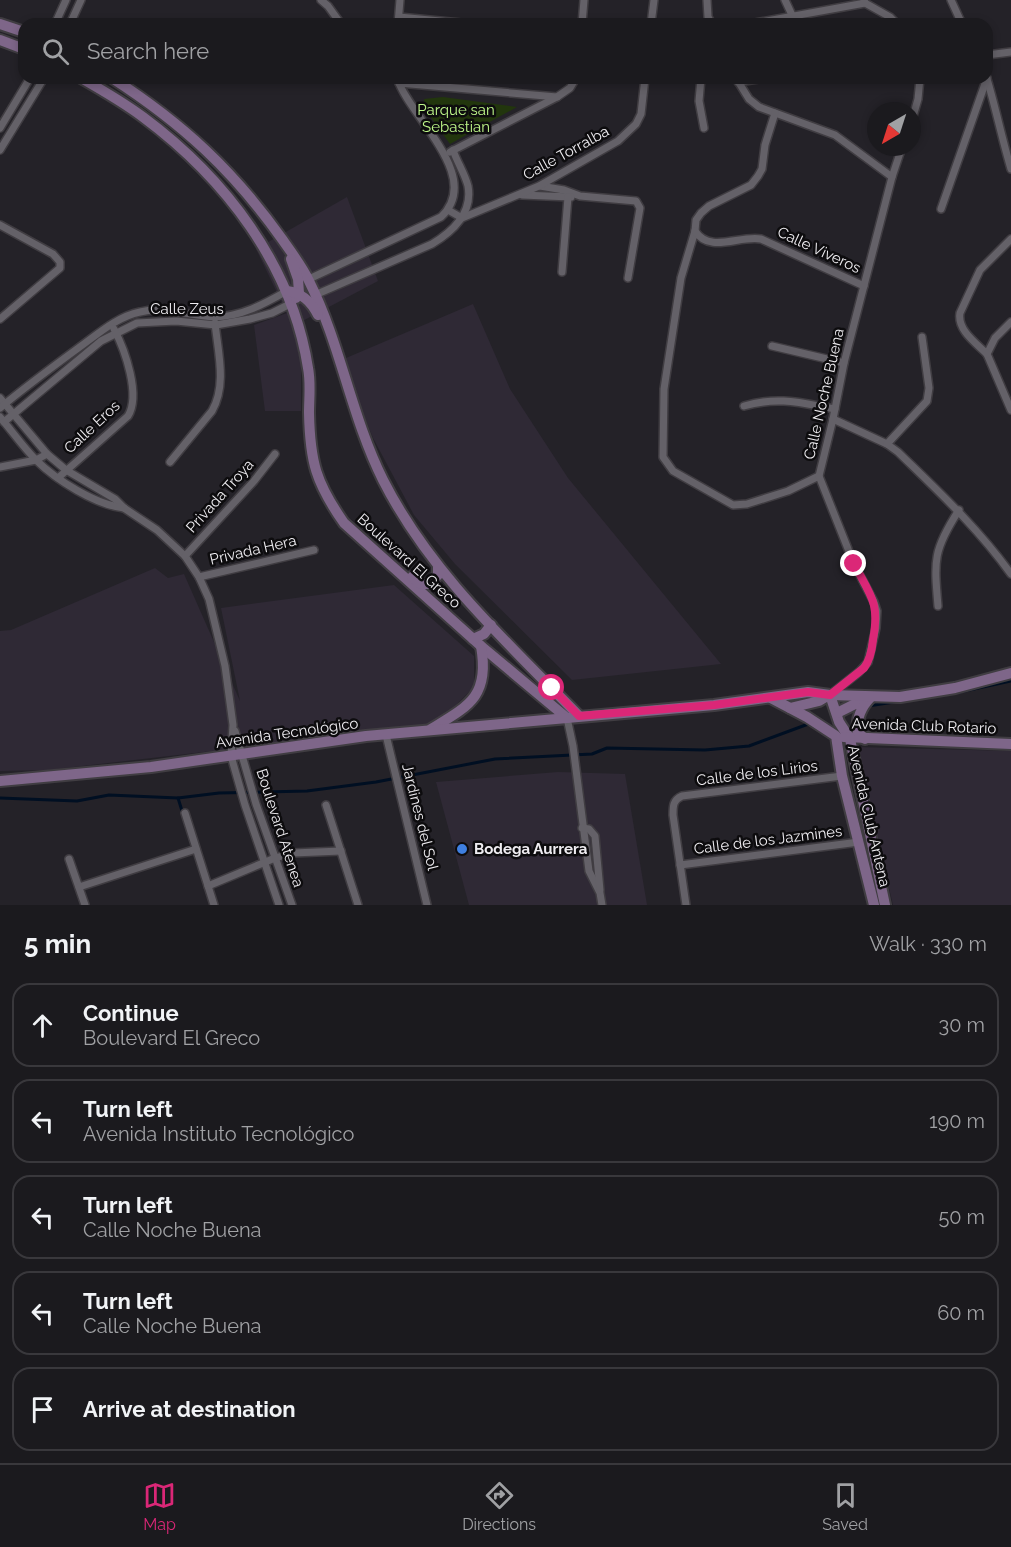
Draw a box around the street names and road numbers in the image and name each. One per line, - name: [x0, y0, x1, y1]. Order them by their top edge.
- street label: Calle Torralba: [520, 122, 612, 184]
- street label: Calle Viveros: [774, 223, 864, 277]
- street label: Calle Zeus: [150, 300, 224, 318]
- street label: Calle Noche Buena: [800, 327, 848, 461]
- street label: Calle Eros: [60, 397, 124, 457]
- street label: Privada Troya: [182, 456, 258, 536]
- street label: Boulevard El Greco: [354, 510, 464, 612]
- street label: Privada Hera: [208, 531, 298, 569]
- street label: Avenida Tecnológico: [214, 714, 360, 752]
- street label: Avenida Club Rotario: [851, 714, 997, 738]
- street label: Avenida Club Antena: [844, 743, 894, 889]
- street label: Calle de los Lirios: [695, 757, 819, 789]
- street label: Jardines del Sol: [398, 762, 442, 873]
- street label: Boulevard Atenea: [252, 766, 308, 890]
- street label: Calle de los Jazmines: [693, 822, 843, 858]

